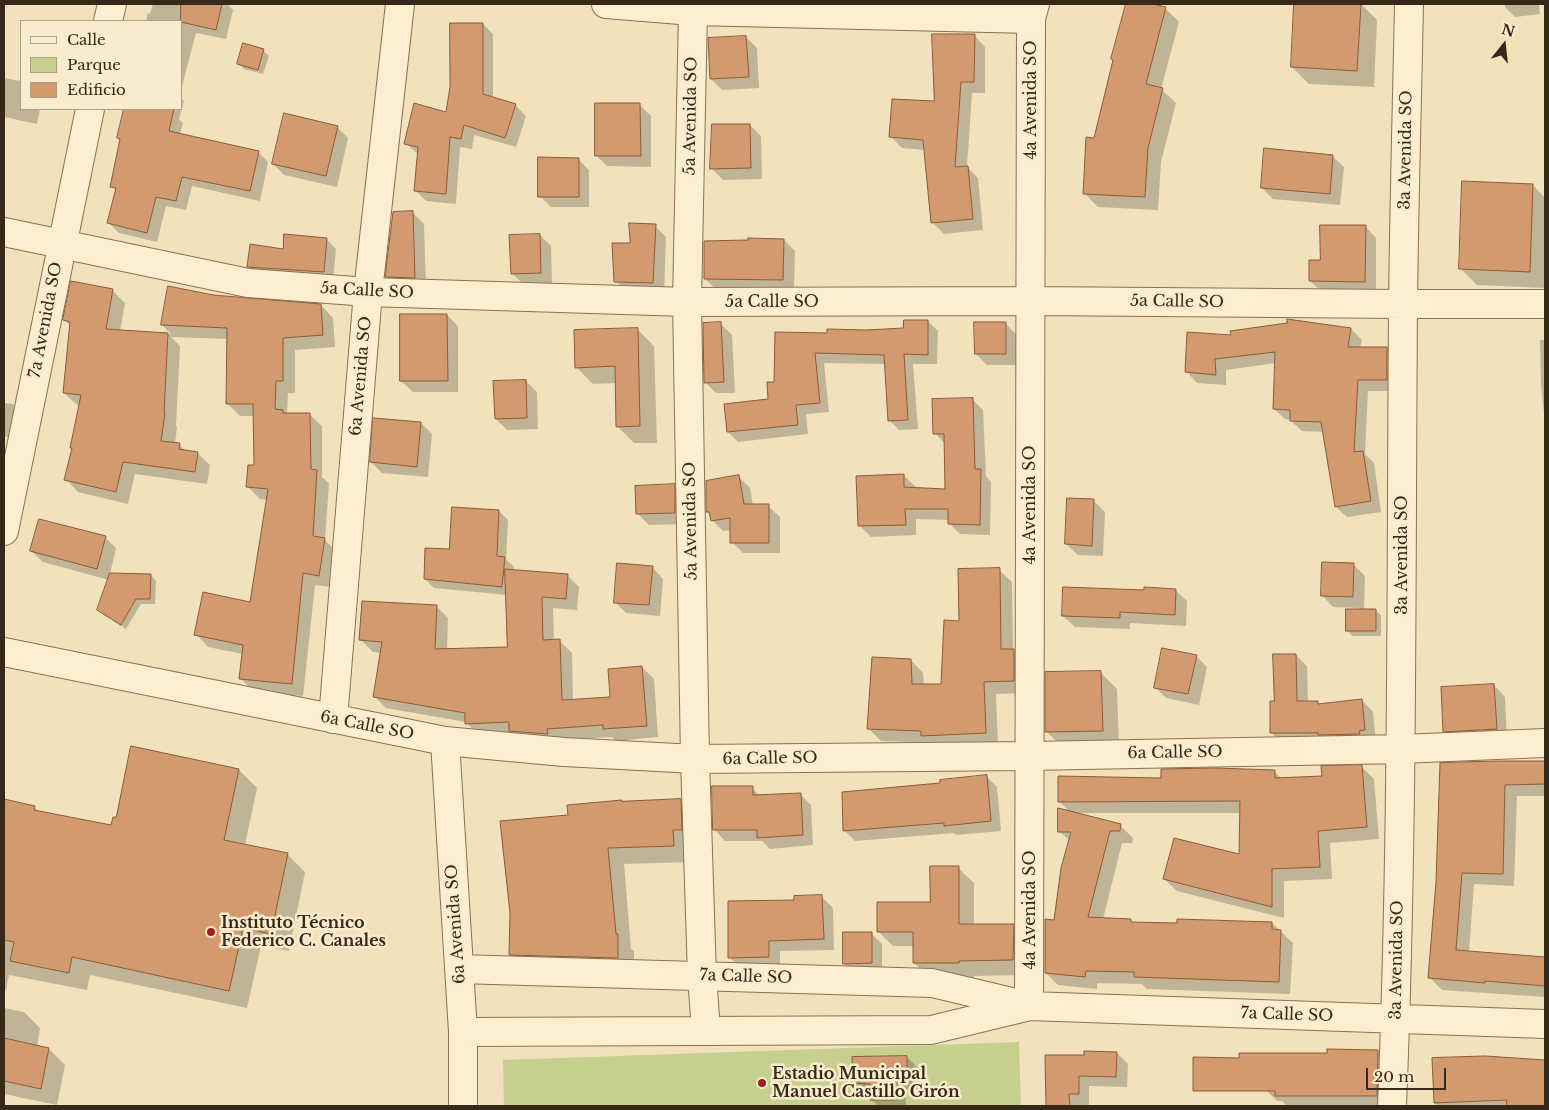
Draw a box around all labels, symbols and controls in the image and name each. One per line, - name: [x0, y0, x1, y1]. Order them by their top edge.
- legend: [20, 20, 182, 110]
- north arrow: [1479, 20, 1529, 70]
- text: N: [1499, 20, 1517, 41]
- text: Calle: [67, 30, 106, 49]
- street label: 4a Avenida SO: [1021, 40, 1041, 160]
- text: Parque: [67, 55, 121, 74]
- street label: 5a Avenida SO: [680, 56, 702, 176]
- text: Edificio: [67, 80, 126, 99]
- street label: 3a Avenida SO: [1395, 90, 1417, 210]
- street label: 7a Avenida SO: [25, 260, 67, 380]
- street label: 5a Calle SO: [320, 279, 414, 303]
- street label: 5a Calle SO: [725, 292, 819, 312]
- street label: 5a Calle SO: [1130, 292, 1224, 312]
- street label: 6a Avenida SO: [346, 315, 376, 437]
- street label: 4a Avenida SO: [1020, 445, 1040, 565]
- street label: 5a Avenida SO: [680, 461, 702, 581]
- street label: 3a Avenida SO: [1392, 495, 1412, 615]
- street label: 6a Calle SO: [319, 708, 415, 744]
- street label: 6a Calle SO: [1127, 743, 1223, 763]
- street label: 6a Calle SO: [722, 749, 818, 769]
- street label: 4a Avenida SO: [1020, 850, 1040, 970]
- street label: 6a Avenida SO: [442, 864, 470, 984]
- street label: 3a Avenida SO: [1386, 900, 1408, 1020]
- place label: Instituto Técnico Federico C. Canales: [221, 913, 386, 951]
- marker: Instituto Técnico Federico C. Canales: [205, 926, 217, 938]
- street label: 7a Calle SO: [699, 966, 793, 988]
- street label: 7a Calle SO: [1240, 1004, 1334, 1026]
- scale bar: [1369, 1058, 1449, 1090]
- place label: Estadio Municipal Manuel Castillo Girón: [772, 1064, 960, 1102]
- text: 20 m: [1374, 1067, 1414, 1086]
- marker: Estadio Municipal Manuel Castillo Girón: [756, 1077, 768, 1089]

